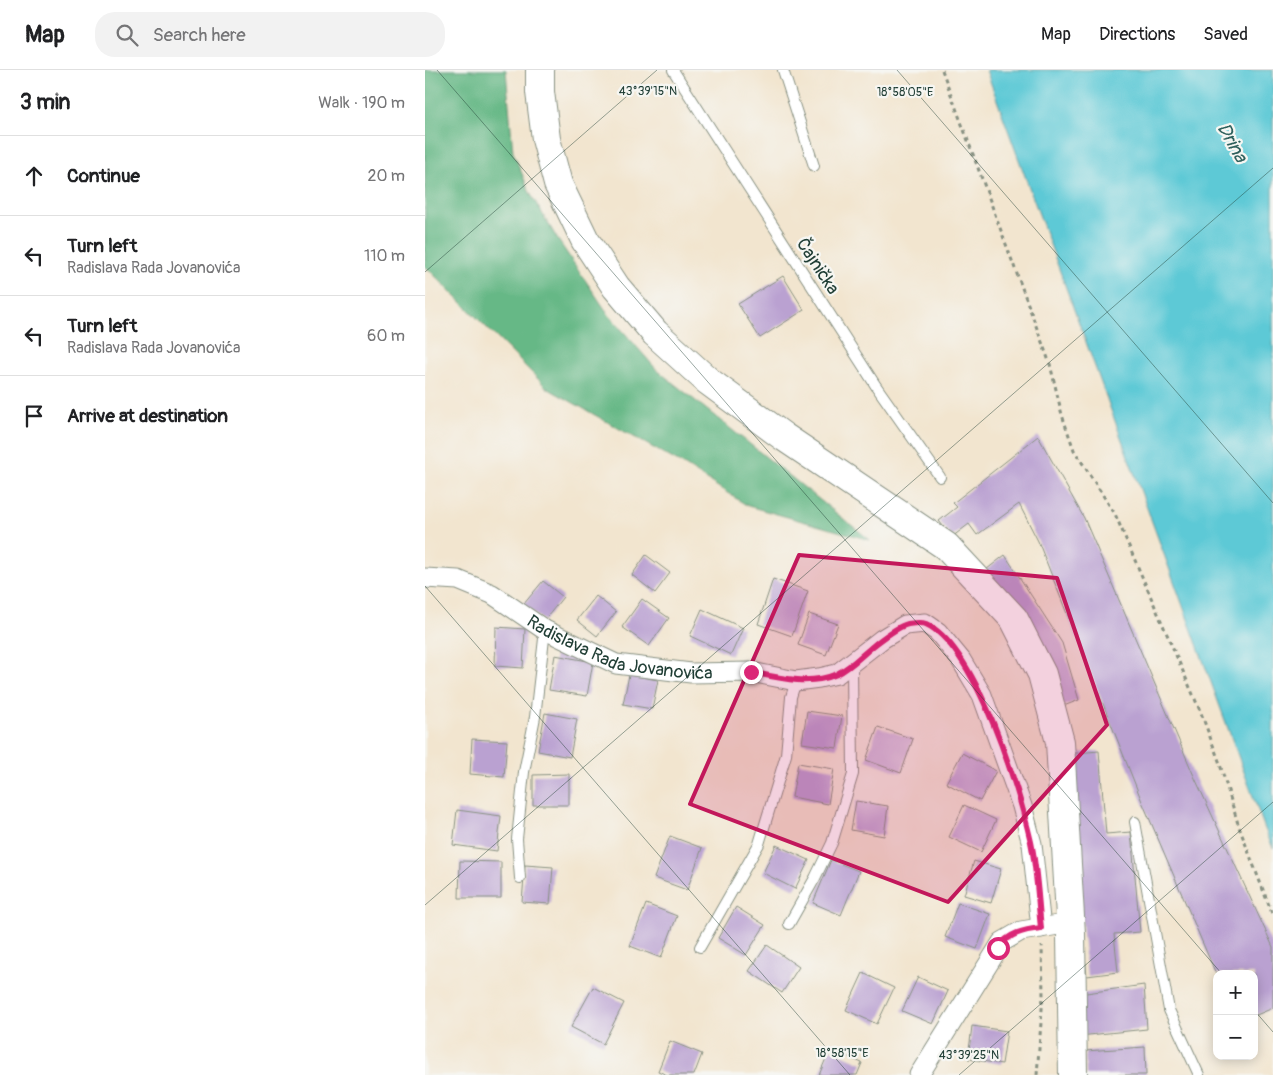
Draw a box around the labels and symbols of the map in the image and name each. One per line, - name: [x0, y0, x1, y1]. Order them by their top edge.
- text: 43°39'15"N: [619, 84, 677, 99]
- text: 18°58'05"E: [877, 85, 933, 100]
- water label: Drina: [1212, 119, 1253, 167]
- street label: Čajnička: [791, 234, 844, 299]
- street label: Radislava Rada Jovanovića: [522, 610, 713, 685]
- route end: [740, 661, 763, 684]
- route start: [987, 937, 1010, 960]
- text: 18°58'15"E: [815, 1046, 869, 1061]
- text: 43°39'25"N: [939, 1048, 999, 1063]

